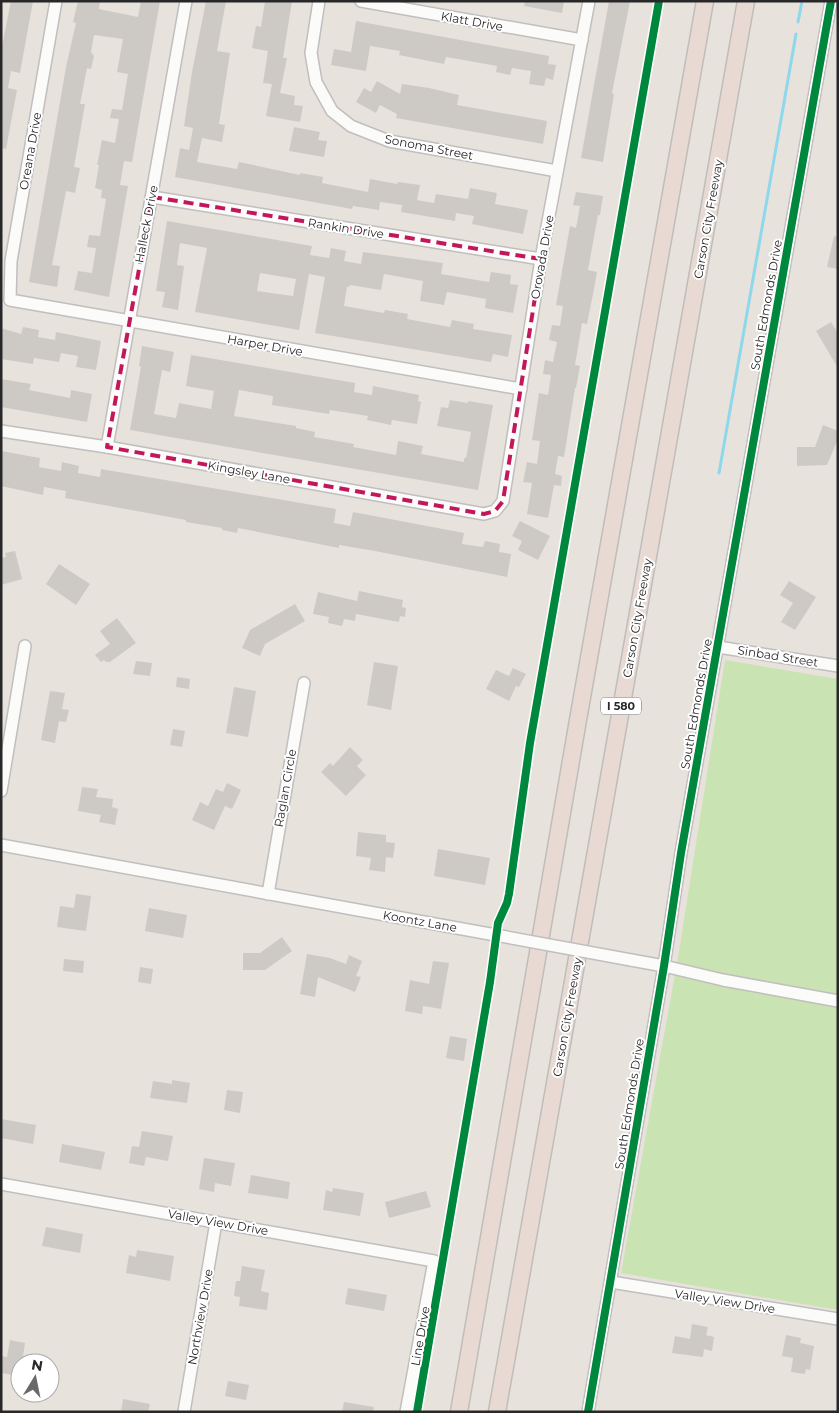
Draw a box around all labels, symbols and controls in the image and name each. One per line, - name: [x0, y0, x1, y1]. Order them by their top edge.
- street label: Klatt Drive: [440, 8, 504, 34]
- street label: Oreana Drive: [16, 111, 44, 191]
- street label: Sonoma Street: [384, 131, 475, 163]
- street label: Carson City Freeway: [690, 158, 726, 280]
- street label: Halleck Drive: [131, 184, 161, 264]
- street label: Orovada Drive: [527, 214, 557, 300]
- street label: Rankin Drive: [307, 215, 385, 241]
- street label: South Edmonds Drive: [747, 239, 785, 371]
- street label: Harper Drive: [226, 331, 304, 359]
- street label: Kingsley Lane: [207, 457, 291, 487]
- street label: Carson City Freeway: [619, 557, 655, 679]
- street label: South Edmonds Drive: [677, 638, 715, 770]
- street label: Sinbad Street: [737, 642, 820, 670]
- road number: I 580: [601, 698, 641, 714]
- street label: Raglan Circle: [271, 748, 299, 828]
- street label: Koontz Lane: [382, 907, 458, 935]
- street label: Carson City Freeway: [549, 956, 585, 1078]
- street label: South Edmonds Drive: [611, 1038, 647, 1170]
- street label: Valley View Drive: [167, 1206, 269, 1238]
- street label: Northview Drive: [184, 1268, 216, 1366]
- street label: Valley View Drive: [674, 1286, 776, 1316]
- street label: Line Drive: [407, 1305, 433, 1367]
- north arrow: [10, 1353, 60, 1403]
- text: N: [30, 1355, 44, 1375]

